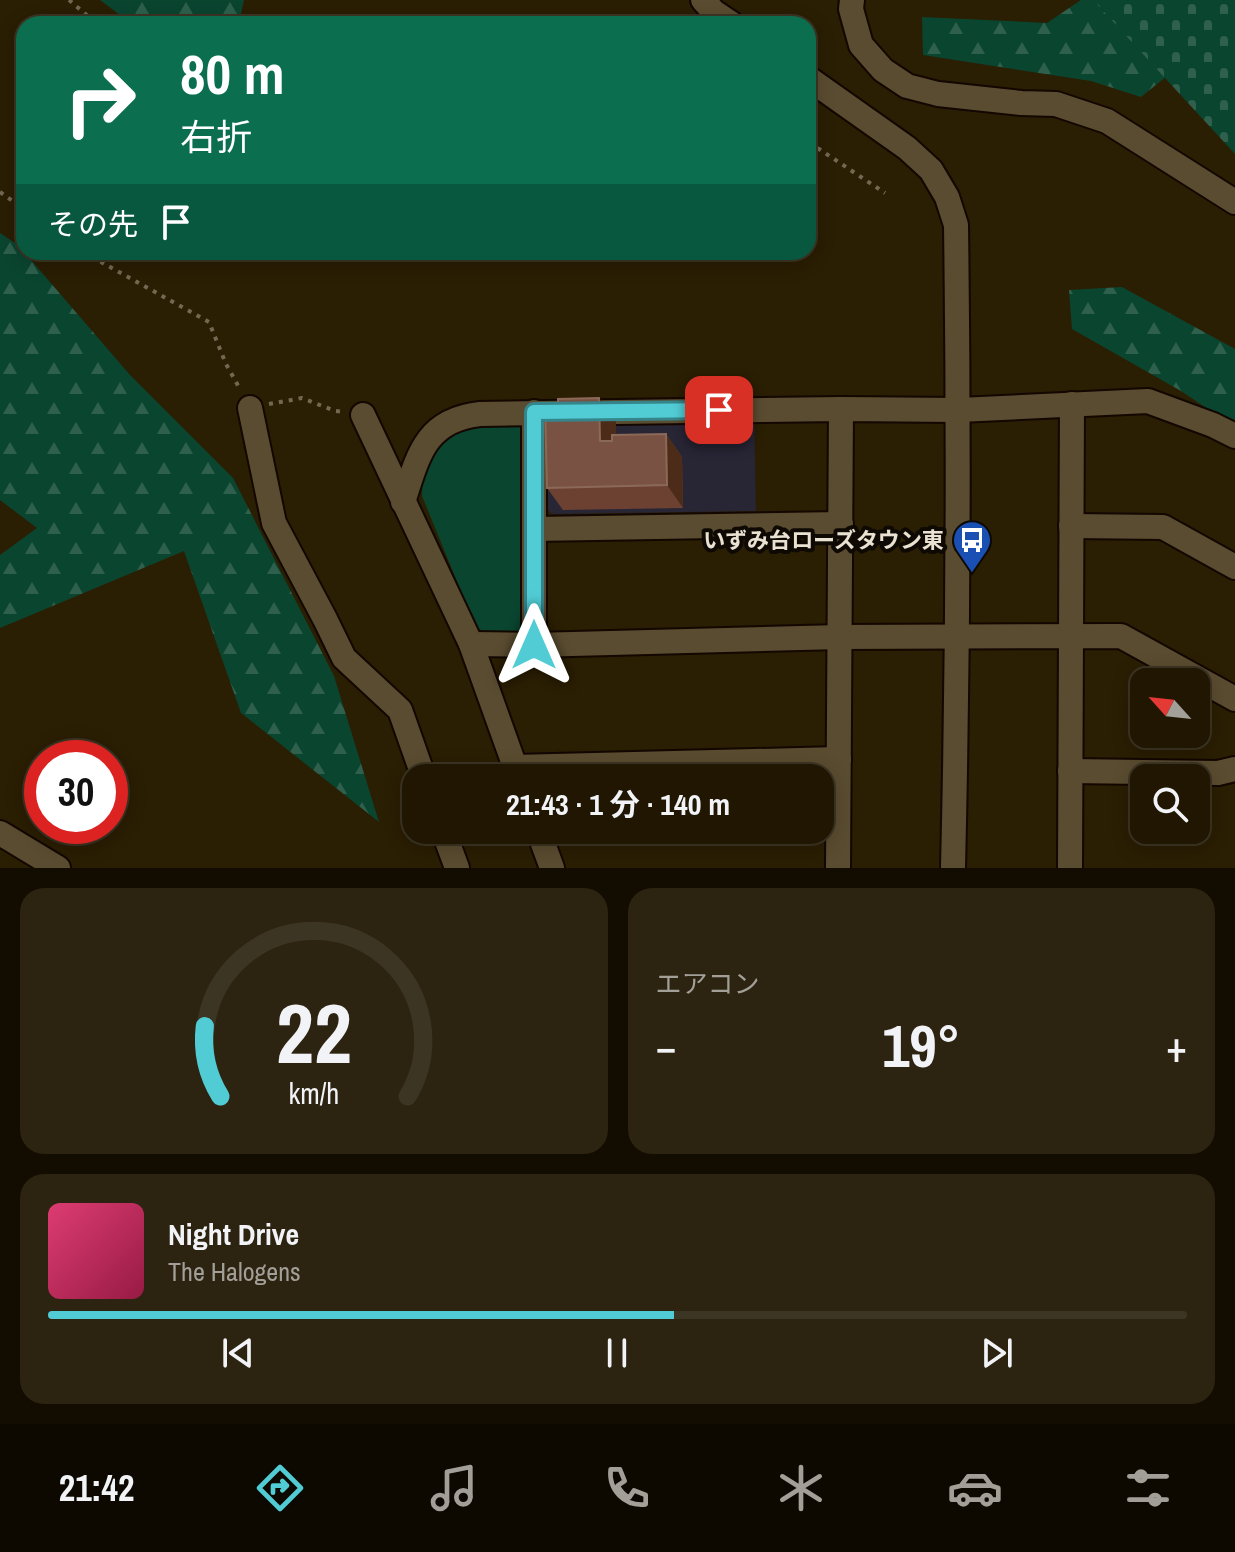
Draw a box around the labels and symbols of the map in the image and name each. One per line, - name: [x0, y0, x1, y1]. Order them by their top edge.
- pin: [685, 376, 753, 444]
- bus stop icon: いずみ台ローズタウン東: [951, 519, 993, 574]
- place label: いずみ台ローズタウン東: [703, 525, 944, 555]
- position arrow: [492, 603, 576, 687]
- north arrow: [1130, 668, 1210, 748]
- speed limit sign: 30: [24, 740, 128, 844]

